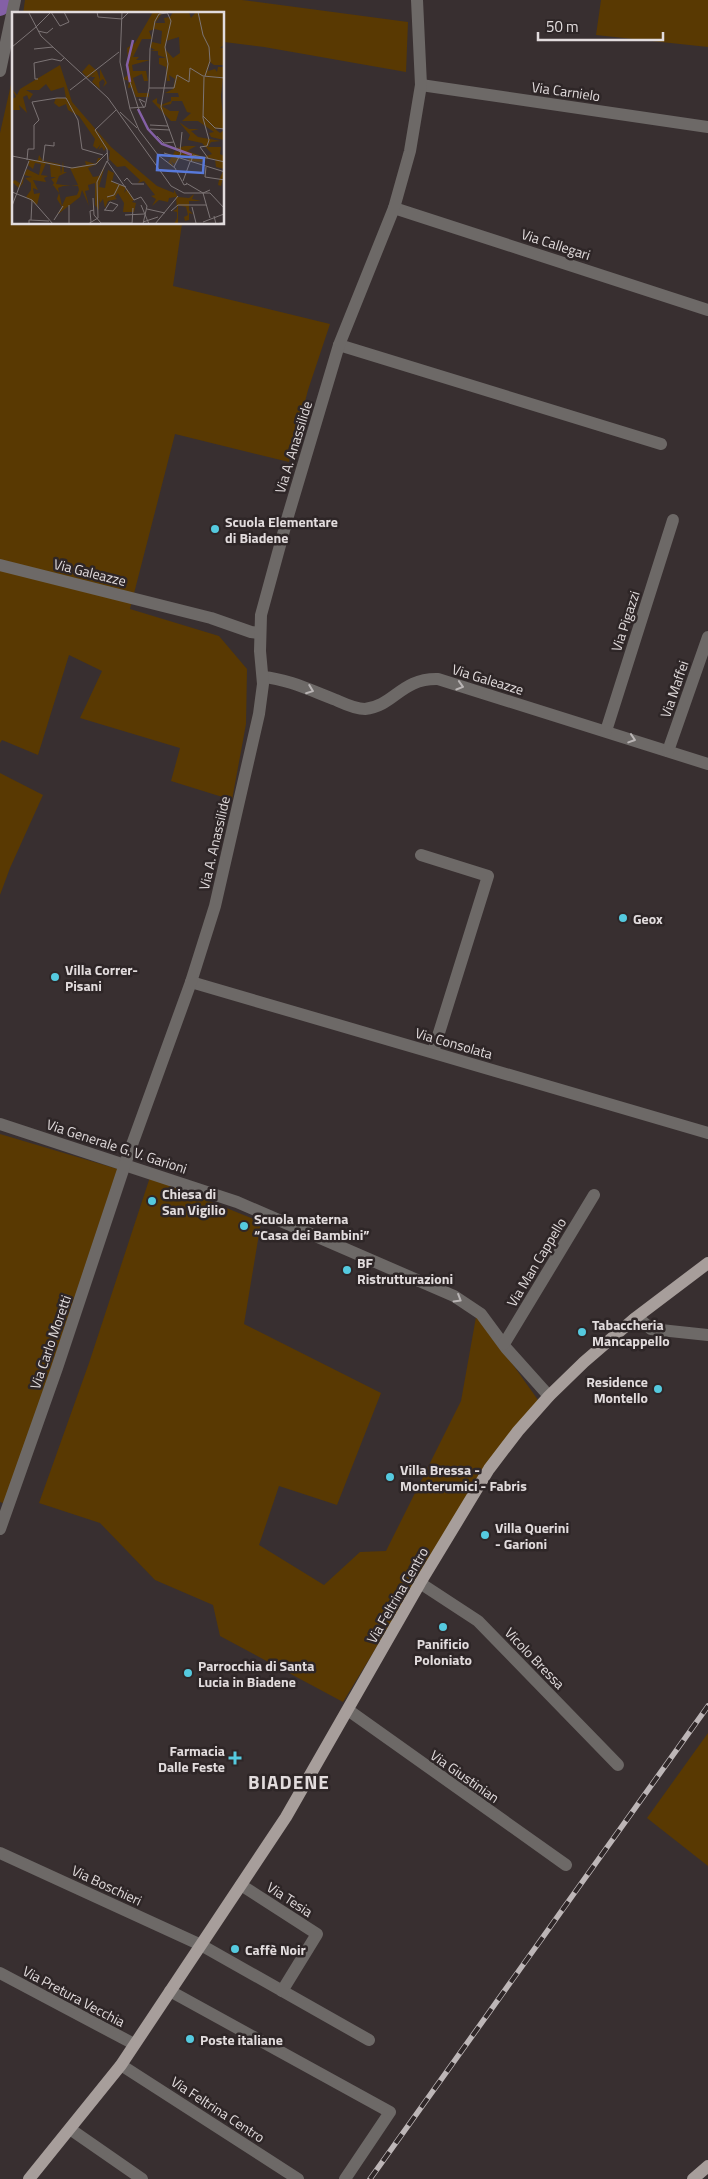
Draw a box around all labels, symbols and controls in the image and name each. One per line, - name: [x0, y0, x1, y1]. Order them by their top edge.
- scale bar: [538, 10, 663, 42]
- inset map: [12, 12, 225, 225]
- text: 50 m: [546, 15, 579, 38]
- street label: Via Carnielo: [530, 76, 602, 106]
- street label: Via Callegari: [519, 223, 593, 265]
- street label: Via A. Anassilide: [269, 398, 317, 496]
- place label: Scuola Elementare di Biadene: [225, 511, 338, 548]
- marker: Scuola Elementare di Biadene: [209, 523, 221, 535]
- street label: Via Galeazze: [52, 553, 128, 591]
- street label: Via Pigazzi: [605, 588, 645, 654]
- street label: Via Galeazze: [450, 658, 526, 700]
- street label: Via Maffei: [654, 658, 694, 720]
- one-way arrow: [456, 680, 464, 690]
- one-way arrow: [305, 684, 314, 694]
- one-way arrow: [627, 734, 636, 744]
- street label: Via A. Anassilide: [193, 794, 235, 892]
- place label: Geox: [633, 908, 663, 929]
- marker: Geox: [617, 912, 629, 924]
- place label: Villa Correr- Pisani: [65, 959, 138, 996]
- marker: Villa Correr- Pisani: [49, 971, 61, 983]
- street label: Via Consolata: [413, 1022, 495, 1064]
- street label: Via Generale G. V. Garioni: [44, 1113, 190, 1179]
- place label: Chiesa di San Vigilio: [162, 1183, 226, 1220]
- marker: Chiesa di San Vigilio: [146, 1195, 158, 1207]
- place label: Scuola materna “Casa dei Bambini”: [254, 1208, 369, 1245]
- street label: Via Man Cappello: [501, 1213, 571, 1311]
- marker: Scuola materna “Casa dei Bambini”: [238, 1220, 250, 1232]
- place label: BF Ristrutturazioni: [357, 1252, 453, 1289]
- marker: BF Ristrutturazioni: [341, 1264, 353, 1276]
- street label: Via Carlo Moretti: [24, 1292, 76, 1392]
- one-way arrow: [453, 1293, 462, 1303]
- place label: Tabaccheria Mancappello: [592, 1314, 670, 1351]
- marker: Tabaccheria Mancappello: [576, 1326, 588, 1338]
- place label: Residence Montello: [586, 1371, 648, 1408]
- marker: Residence Montello: [652, 1383, 664, 1395]
- place label: Villa Bressa - Monterumici - Fabris: [400, 1459, 527, 1496]
- marker: Villa Bressa - Monterumici - Fabris: [384, 1471, 396, 1483]
- place label: Villa Querini - Garioni: [495, 1517, 569, 1554]
- marker: Villa Querini - Garioni: [479, 1529, 491, 1541]
- street label: Via Feltrina Centro: [361, 1543, 433, 1647]
- marker: Panificio Poloniato: [437, 1621, 449, 1633]
- street label: Vicolo Bressa: [500, 1622, 570, 1694]
- place label: Panificio Poloniato: [414, 1633, 472, 1670]
- place label: Parrocchia di Santa Lucia in Biadene: [198, 1655, 314, 1692]
- marker: Parrocchia di Santa Lucia in Biadene: [182, 1667, 194, 1679]
- place label: Farmacia Dalle Feste: [158, 1740, 225, 1777]
- street label: Via Giustinian: [426, 1744, 504, 1808]
- marker: Farmacia Dalle Feste: [229, 1752, 241, 1764]
- district label: BIADENE: [248, 1767, 330, 1796]
- street label: Via Boschieri: [68, 1860, 146, 1910]
- street label: Via Tesia: [263, 1876, 317, 1922]
- place label: Caffè Noir: [245, 1939, 306, 1960]
- marker: Caffè Noir: [229, 1943, 241, 1955]
- street label: Via Pretura Vecchia: [19, 1960, 129, 2032]
- place label: Poste italiane: [200, 2029, 283, 2050]
- marker: Poste italiane: [184, 2033, 196, 2045]
- street label: Via Feltrina Centro: [167, 2071, 269, 2147]

